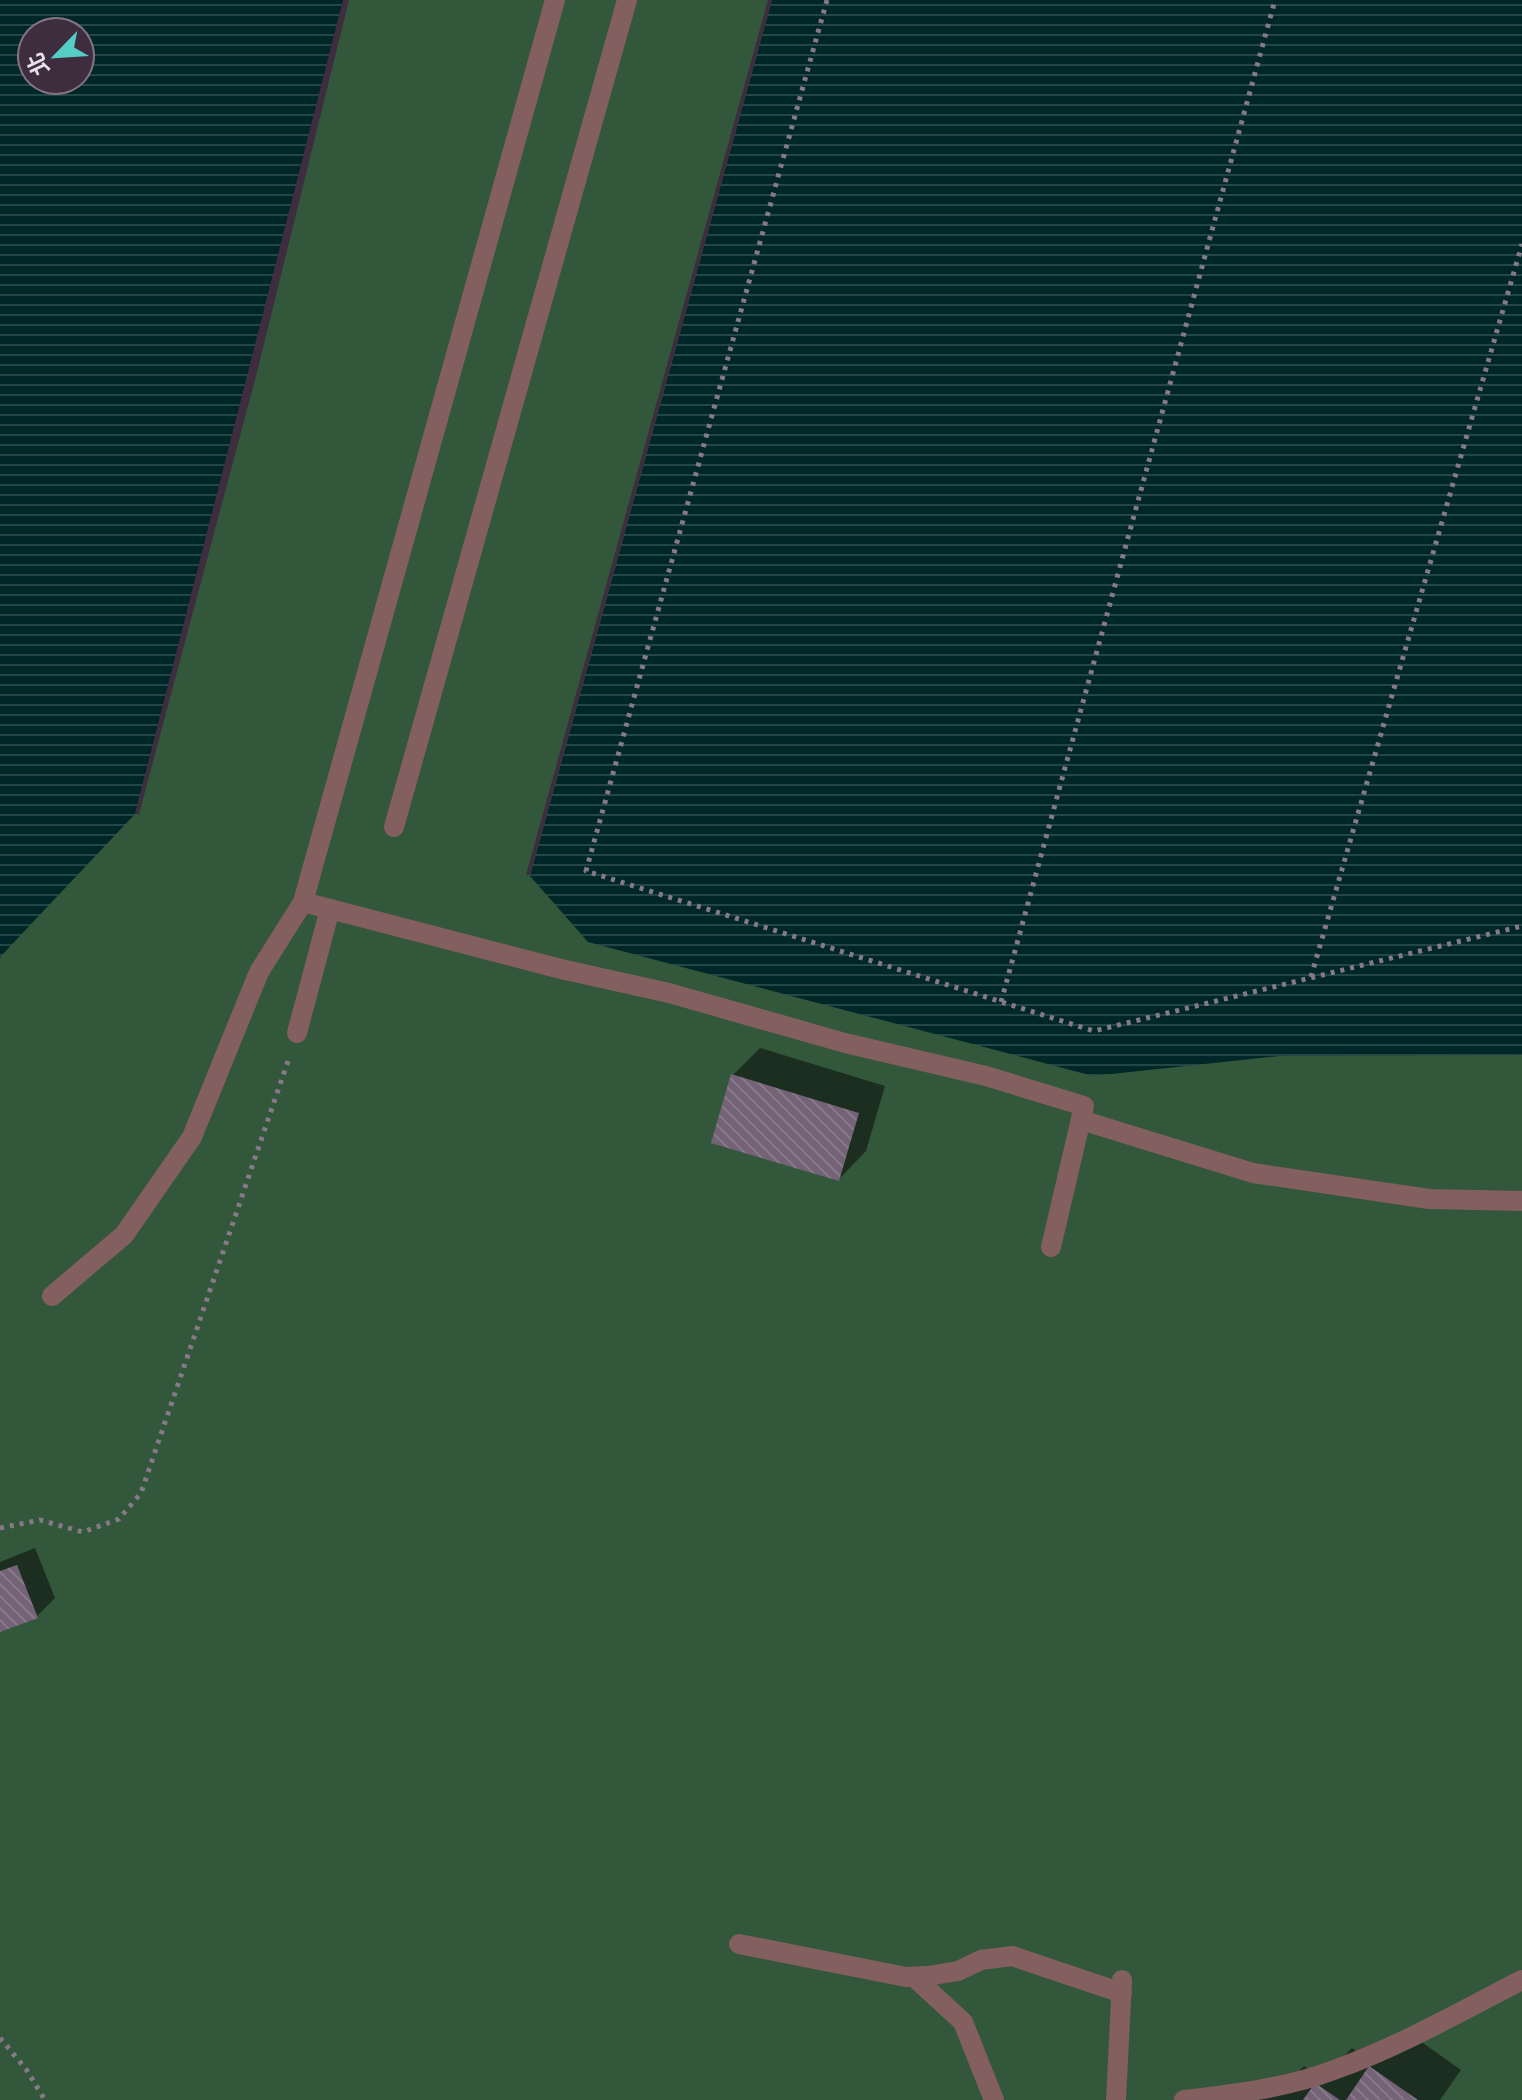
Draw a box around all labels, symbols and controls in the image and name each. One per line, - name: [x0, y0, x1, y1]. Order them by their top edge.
- north arrow: [16, 16, 96, 96]
- text: 北: [21, 48, 56, 80]

